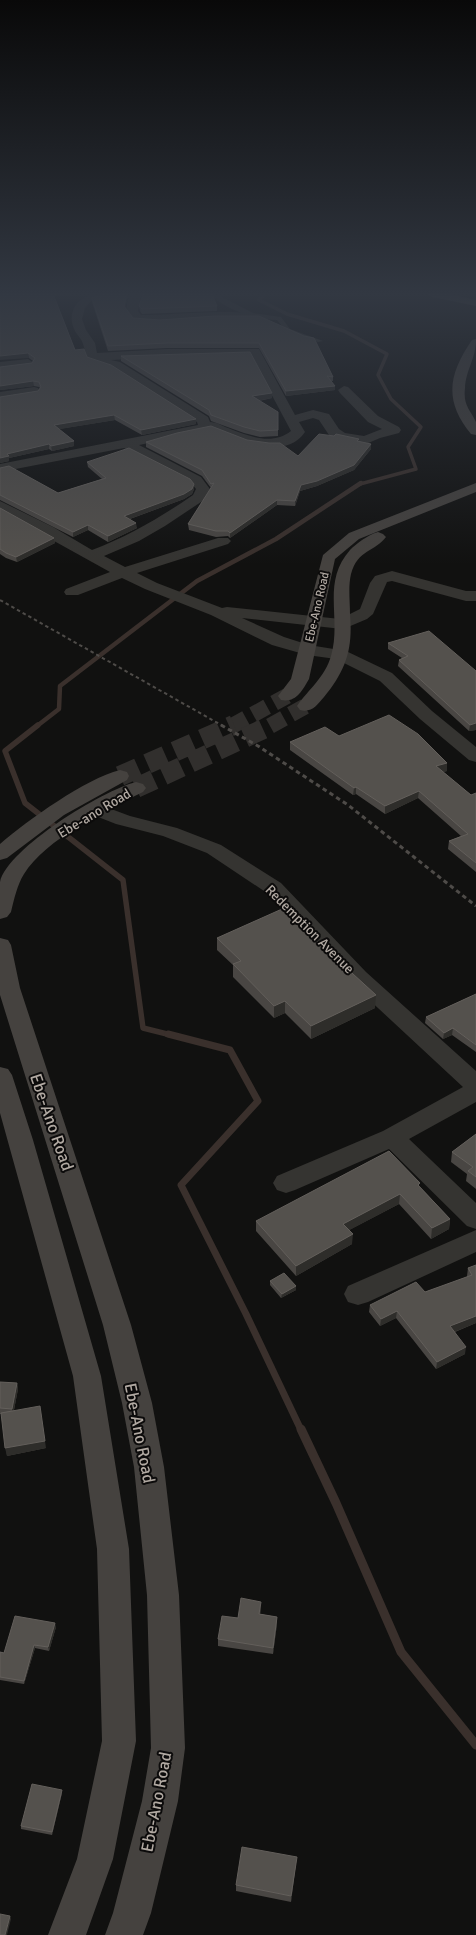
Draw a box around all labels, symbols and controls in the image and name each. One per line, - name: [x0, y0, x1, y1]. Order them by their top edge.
- street label: Ebe-Ano Road: [302, 570, 333, 644]
- street label: Ebe-ano Road: [55, 785, 134, 842]
- street label: Redemption Avenue: [262, 881, 358, 977]
- street label: Ebe-Ano Road: [25, 1071, 78, 1174]
- street label: Ebe-Ano Road: [120, 1381, 160, 1485]
- street label: Ebe-Ano Road: [136, 1750, 176, 1854]

